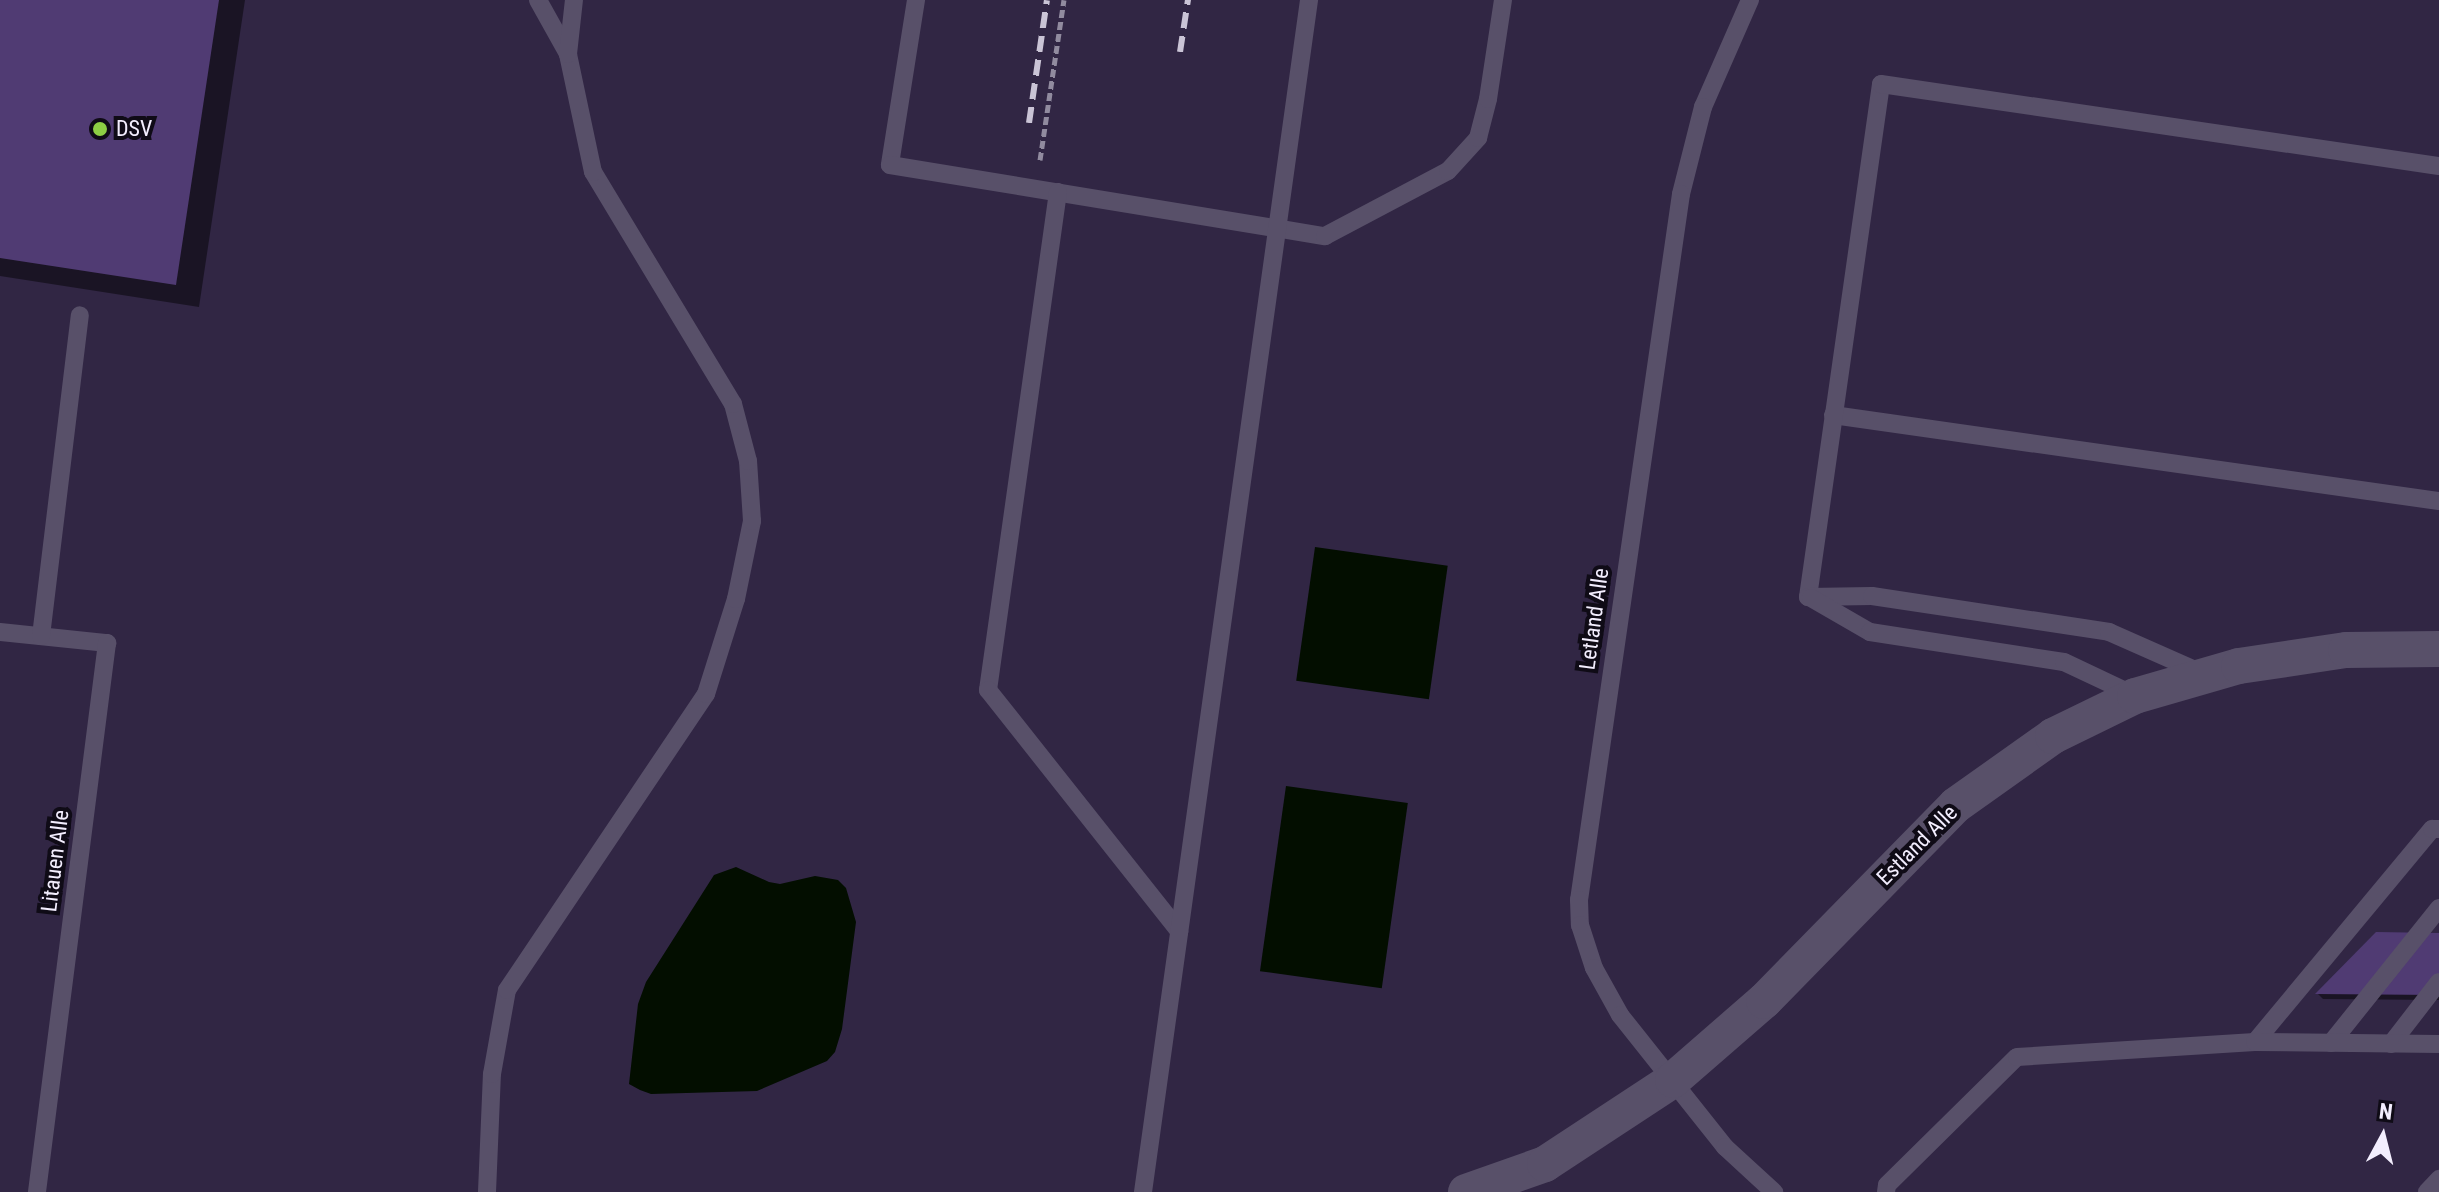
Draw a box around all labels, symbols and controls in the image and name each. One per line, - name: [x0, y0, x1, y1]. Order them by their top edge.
- place label: DSV: [116, 116, 152, 142]
- marker: DSV: [91, 120, 109, 138]
- street label: Letland Alle: [1574, 566, 1614, 672]
- street label: Estland Alle: [1871, 799, 1963, 891]
- street label: Litauen Alle: [36, 809, 74, 913]
- north arrow: [2343, 1096, 2423, 1176]
- text: N: [2378, 1098, 2394, 1125]

